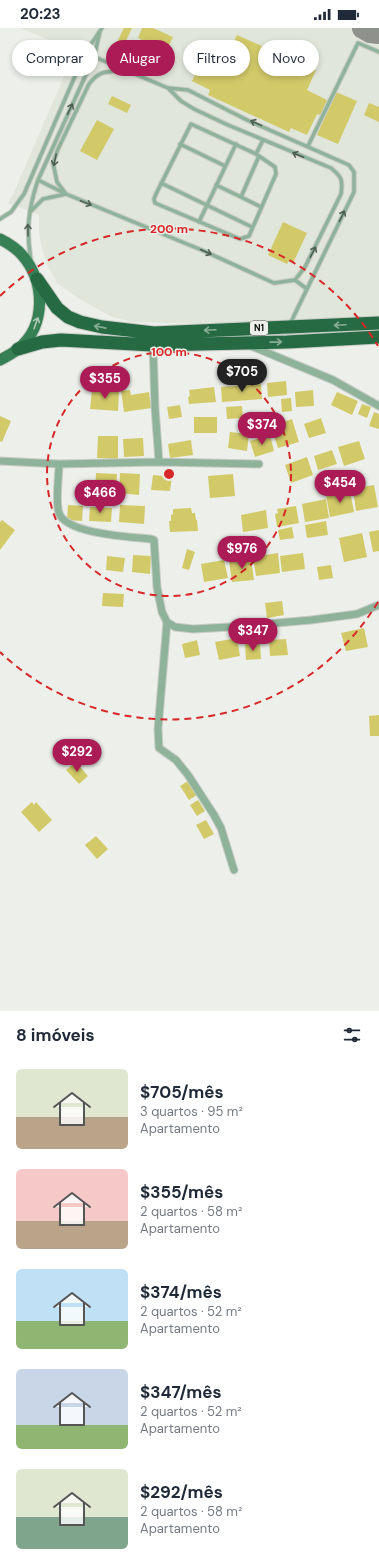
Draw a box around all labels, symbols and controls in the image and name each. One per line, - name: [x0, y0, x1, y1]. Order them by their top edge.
- text: 20:23: [20, 4, 61, 24]
- chip: Comprar: [12, 40, 98, 76]
- chip: Alugar: [106, 40, 175, 76]
- chip: Filtros: [183, 40, 250, 76]
- chip: Novo: [258, 40, 319, 76]
- one-way arrow: [67, 103, 74, 115]
- one-way arrow: [250, 119, 262, 127]
- one-way arrow: [293, 150, 305, 158]
- one-way arrow: [51, 153, 59, 166]
- one-way arrow: [79, 199, 91, 207]
- one-way arrow: [339, 211, 346, 223]
- text: 200 m: [150, 221, 188, 237]
- one-way arrow: [24, 224, 31, 237]
- one-way arrow: [310, 246, 317, 258]
- one-way arrow: [199, 249, 211, 256]
- one-way arrow: [32, 318, 40, 330]
- road number: N1: [250, 321, 268, 335]
- one-way arrow: [334, 321, 347, 329]
- one-way arrow: [94, 322, 107, 330]
- one-way arrow: [204, 326, 217, 334]
- one-way arrow: [269, 338, 282, 346]
- text: 100 m: [151, 344, 187, 360]
- pin: $705: [218, 359, 266, 393]
- text: $705: [226, 363, 258, 380]
- pin: $355: [81, 366, 129, 400]
- text: $355: [89, 370, 121, 387]
- pin: $374: [238, 412, 286, 446]
- text: $374: [247, 416, 277, 433]
- centre of rings: [162, 467, 176, 481]
- pin: $454: [316, 470, 364, 504]
- text: $454: [324, 474, 356, 491]
- pin: $466: [76, 480, 124, 514]
- text: $466: [84, 484, 116, 501]
- pin: $976: [218, 536, 266, 570]
- text: $976: [226, 540, 258, 557]
- pin: $347: [229, 618, 277, 652]
- text: $347: [237, 622, 269, 639]
- pin: $292: [53, 739, 101, 773]
- text: $292: [62, 743, 92, 760]
- text: 8 imóveis: [16, 1024, 95, 1046]
- icon: filters: [341, 1024, 363, 1046]
- text: $705/mês: [140, 1081, 224, 1103]
- icon: home: [48, 1085, 96, 1133]
- text: 3 quartos · 95 m²: [140, 1103, 243, 1120]
- text: Apartamento: [140, 1120, 220, 1137]
- text: $355/mês: [140, 1181, 223, 1203]
- icon: home: [48, 1185, 96, 1233]
- text: 2 quartos · 58 m²: [140, 1203, 242, 1220]
- text: Apartamento: [140, 1220, 220, 1237]
- text: $374/mês: [140, 1281, 222, 1303]
- icon: home: [48, 1285, 96, 1333]
- text: 2 quartos · 52 m²: [140, 1303, 242, 1320]
- text: Apartamento: [140, 1320, 220, 1337]
- text: $347/mês: [140, 1381, 222, 1403]
- icon: home: [48, 1385, 96, 1433]
- text: 2 quartos · 52 m²: [140, 1403, 242, 1420]
- text: Apartamento: [140, 1420, 220, 1437]
- text: $292/mês: [140, 1481, 223, 1503]
- icon: home: [48, 1485, 96, 1533]
- text: 2 quartos · 58 m²: [140, 1503, 242, 1520]
- text: Apartamento: [140, 1520, 220, 1537]

